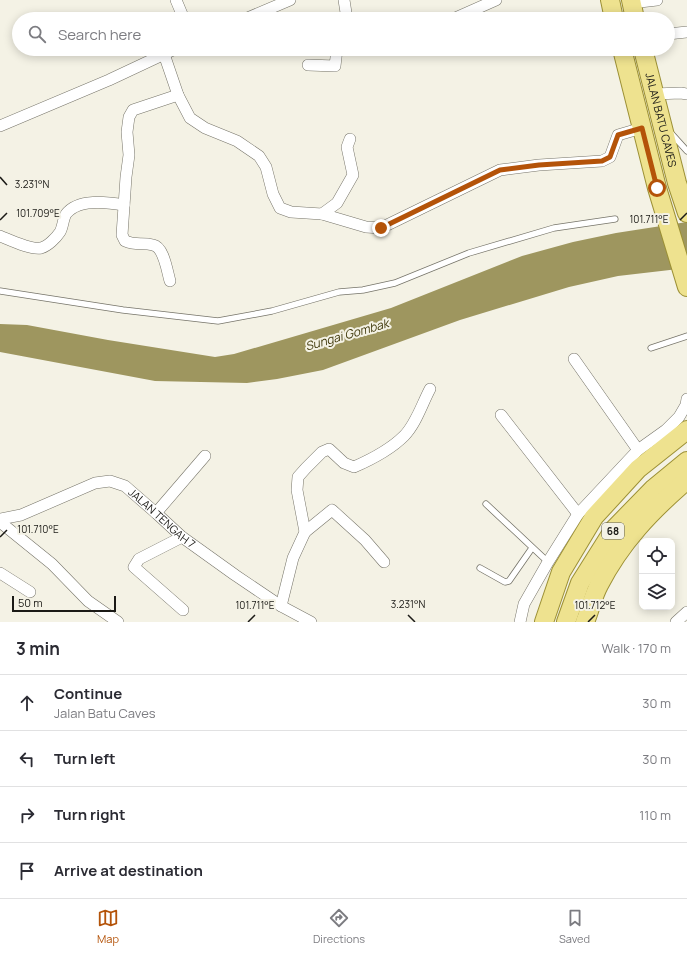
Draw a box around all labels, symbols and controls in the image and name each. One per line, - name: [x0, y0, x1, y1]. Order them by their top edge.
- search box: [12, 12, 675, 56]
- icon: search: [26, 23, 48, 45]
- text: Search here: [58, 24, 141, 45]
- street label: JALAN BATU CAVES: [642, 71, 681, 169]
- text: 3.231°N: [15, 177, 49, 191]
- route start: [648, 179, 666, 197]
- text: 101.709°E: [16, 206, 60, 220]
- text: 101.711°E: [629, 212, 669, 226]
- route end: [372, 219, 390, 237]
- water label: Sungai Gombak: [303, 314, 393, 355]
- street label: JALAN TENGAH 7: [126, 484, 199, 551]
- text: 101.710°E: [17, 522, 59, 536]
- road number: 68: [602, 523, 624, 539]
- map controls: [639, 538, 675, 610]
- button: locate: [639, 538, 675, 574]
- button: layers: [639, 574, 675, 610]
- scale bar: [12, 594, 116, 613]
- text: 50 m: [18, 595, 43, 610]
- text: 3.231°N: [391, 597, 425, 611]
- text: 101.711°E: [235, 598, 275, 612]
- text: 101.712°E: [575, 598, 616, 612]
- text: 3 min: [16, 637, 60, 660]
- text: Walk · 170 m: [601, 639, 671, 657]
- text: Continue: [54, 683, 122, 704]
- icon: ahead: [16, 692, 38, 714]
- text: 30 m: [642, 694, 671, 712]
- text: Jalan Batu Caves: [54, 704, 156, 722]
- icon: left: [16, 748, 38, 770]
- text: Turn left: [54, 748, 116, 769]
- text: 30 m: [642, 750, 671, 768]
- icon: right: [16, 804, 38, 826]
- text: Turn right: [54, 804, 125, 825]
- text: 110 m: [639, 806, 671, 824]
- icon: arrive: [16, 860, 38, 882]
- text: Arrive at destination: [54, 860, 203, 881]
- tab: Map: [97, 907, 119, 946]
- tab: Directions: [313, 907, 365, 946]
- tab: Saved: [559, 907, 590, 946]

